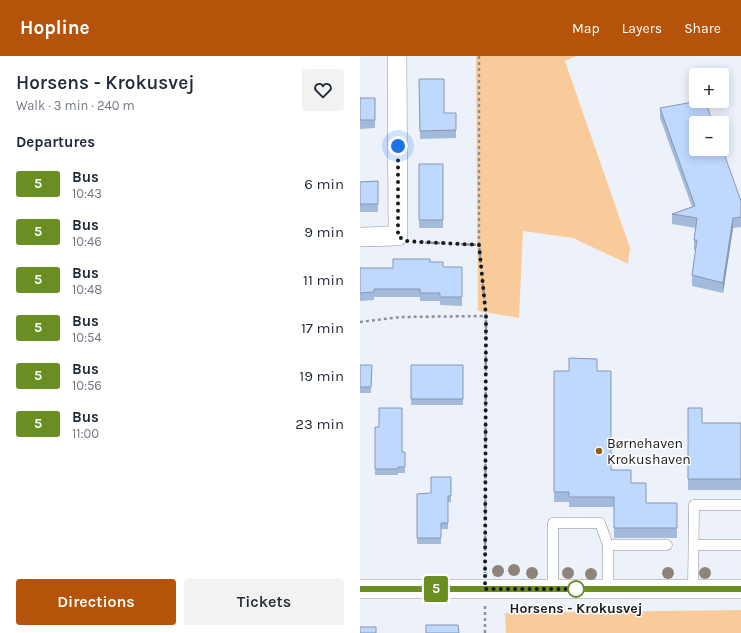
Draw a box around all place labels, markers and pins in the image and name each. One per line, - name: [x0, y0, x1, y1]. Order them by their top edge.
- place label: Børnehaven Krokushaven: [607, 435, 691, 468]
- marker: Børnehaven Krokushaven: [594, 446, 604, 456]
- marker: Horsens - Krokusvej: [567, 580, 585, 598]
- place label: Horsens - Krokusvej: [510, 600, 642, 617]

